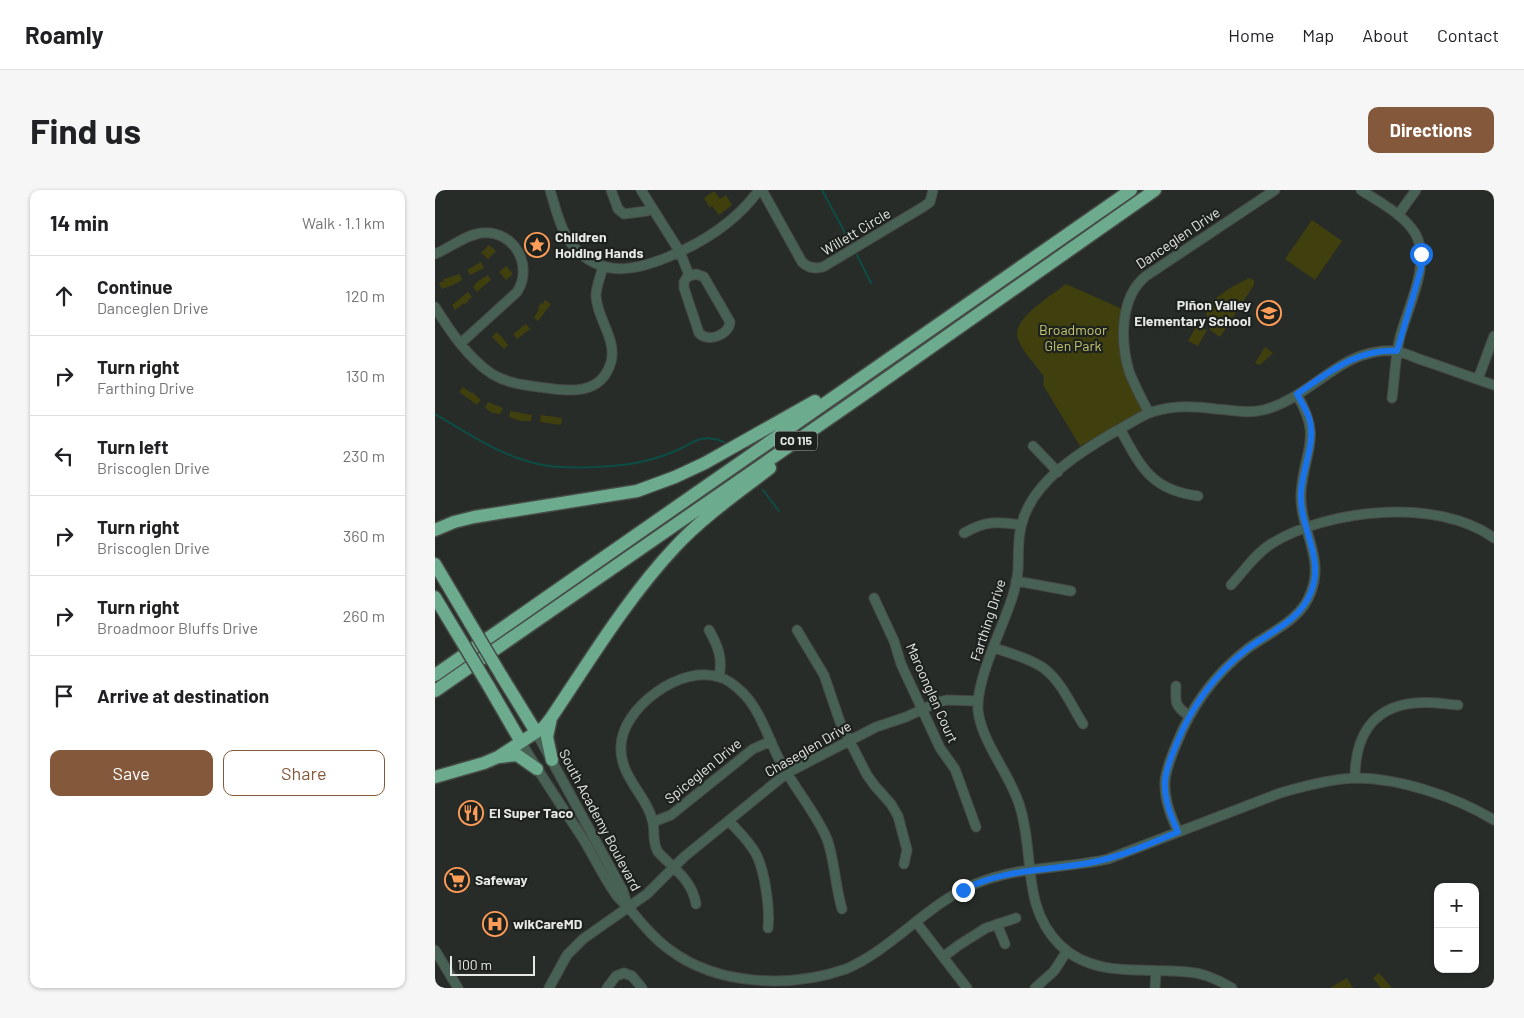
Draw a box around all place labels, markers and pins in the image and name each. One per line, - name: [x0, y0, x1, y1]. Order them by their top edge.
- place label: Children Holding Hands: [555, 228, 644, 261]
- place icon: Children Holding Hands: [524, 232, 550, 258]
- place label: Piñon Valley Elementary School: [1134, 296, 1251, 329]
- school or university icon: Piñon Valley Elementary School: [1256, 300, 1282, 326]
- restaurant icon: El Super Taco: [458, 800, 484, 826]
- place label: El Super Taco: [489, 804, 574, 821]
- supermarket icon: Safeway: [444, 867, 470, 893]
- place label: Safeway: [475, 871, 528, 888]
- hospital icon: wikCareMD: [482, 911, 508, 937]
- place label: wikCareMD: [513, 915, 583, 932]

